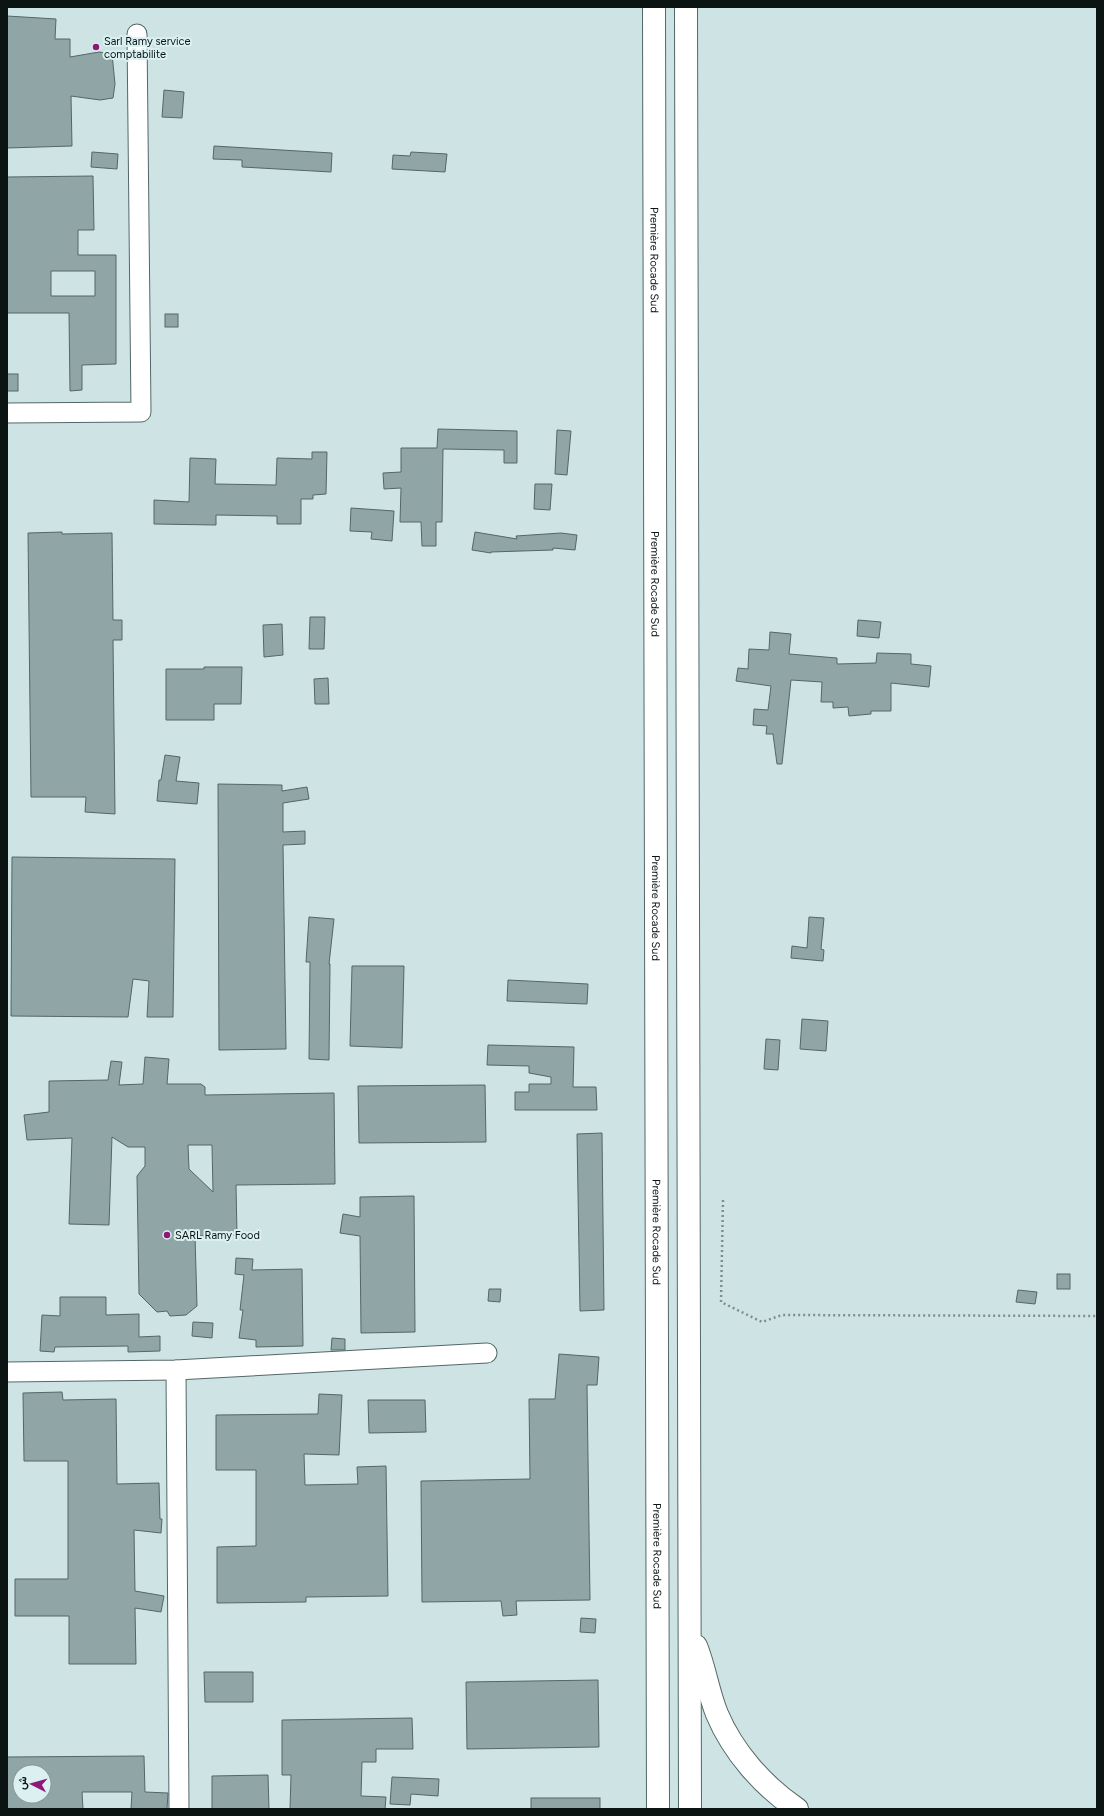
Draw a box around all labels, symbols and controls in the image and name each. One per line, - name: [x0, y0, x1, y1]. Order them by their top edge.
- place label: Sarl Ramy service comptabilite: [104, 35, 191, 61]
- marker: Sarl Ramy service comptabilite: [91, 42, 101, 52]
- street label: Première Rocade Sud: [648, 207, 661, 313]
- street label: Première Rocade Sud: [649, 531, 662, 637]
- street label: Première Rocade Sud: [649, 855, 663, 961]
- street label: Première Rocade Sud: [650, 1179, 663, 1285]
- place label: SARL Ramy Food: [175, 1229, 260, 1242]
- marker: SARL Ramy Food: [162, 1230, 172, 1240]
- street label: Première Rocade Sud: [651, 1503, 664, 1609]
- north arrow: [12, 1764, 52, 1804]
- text: ش: [15, 1776, 30, 1790]

